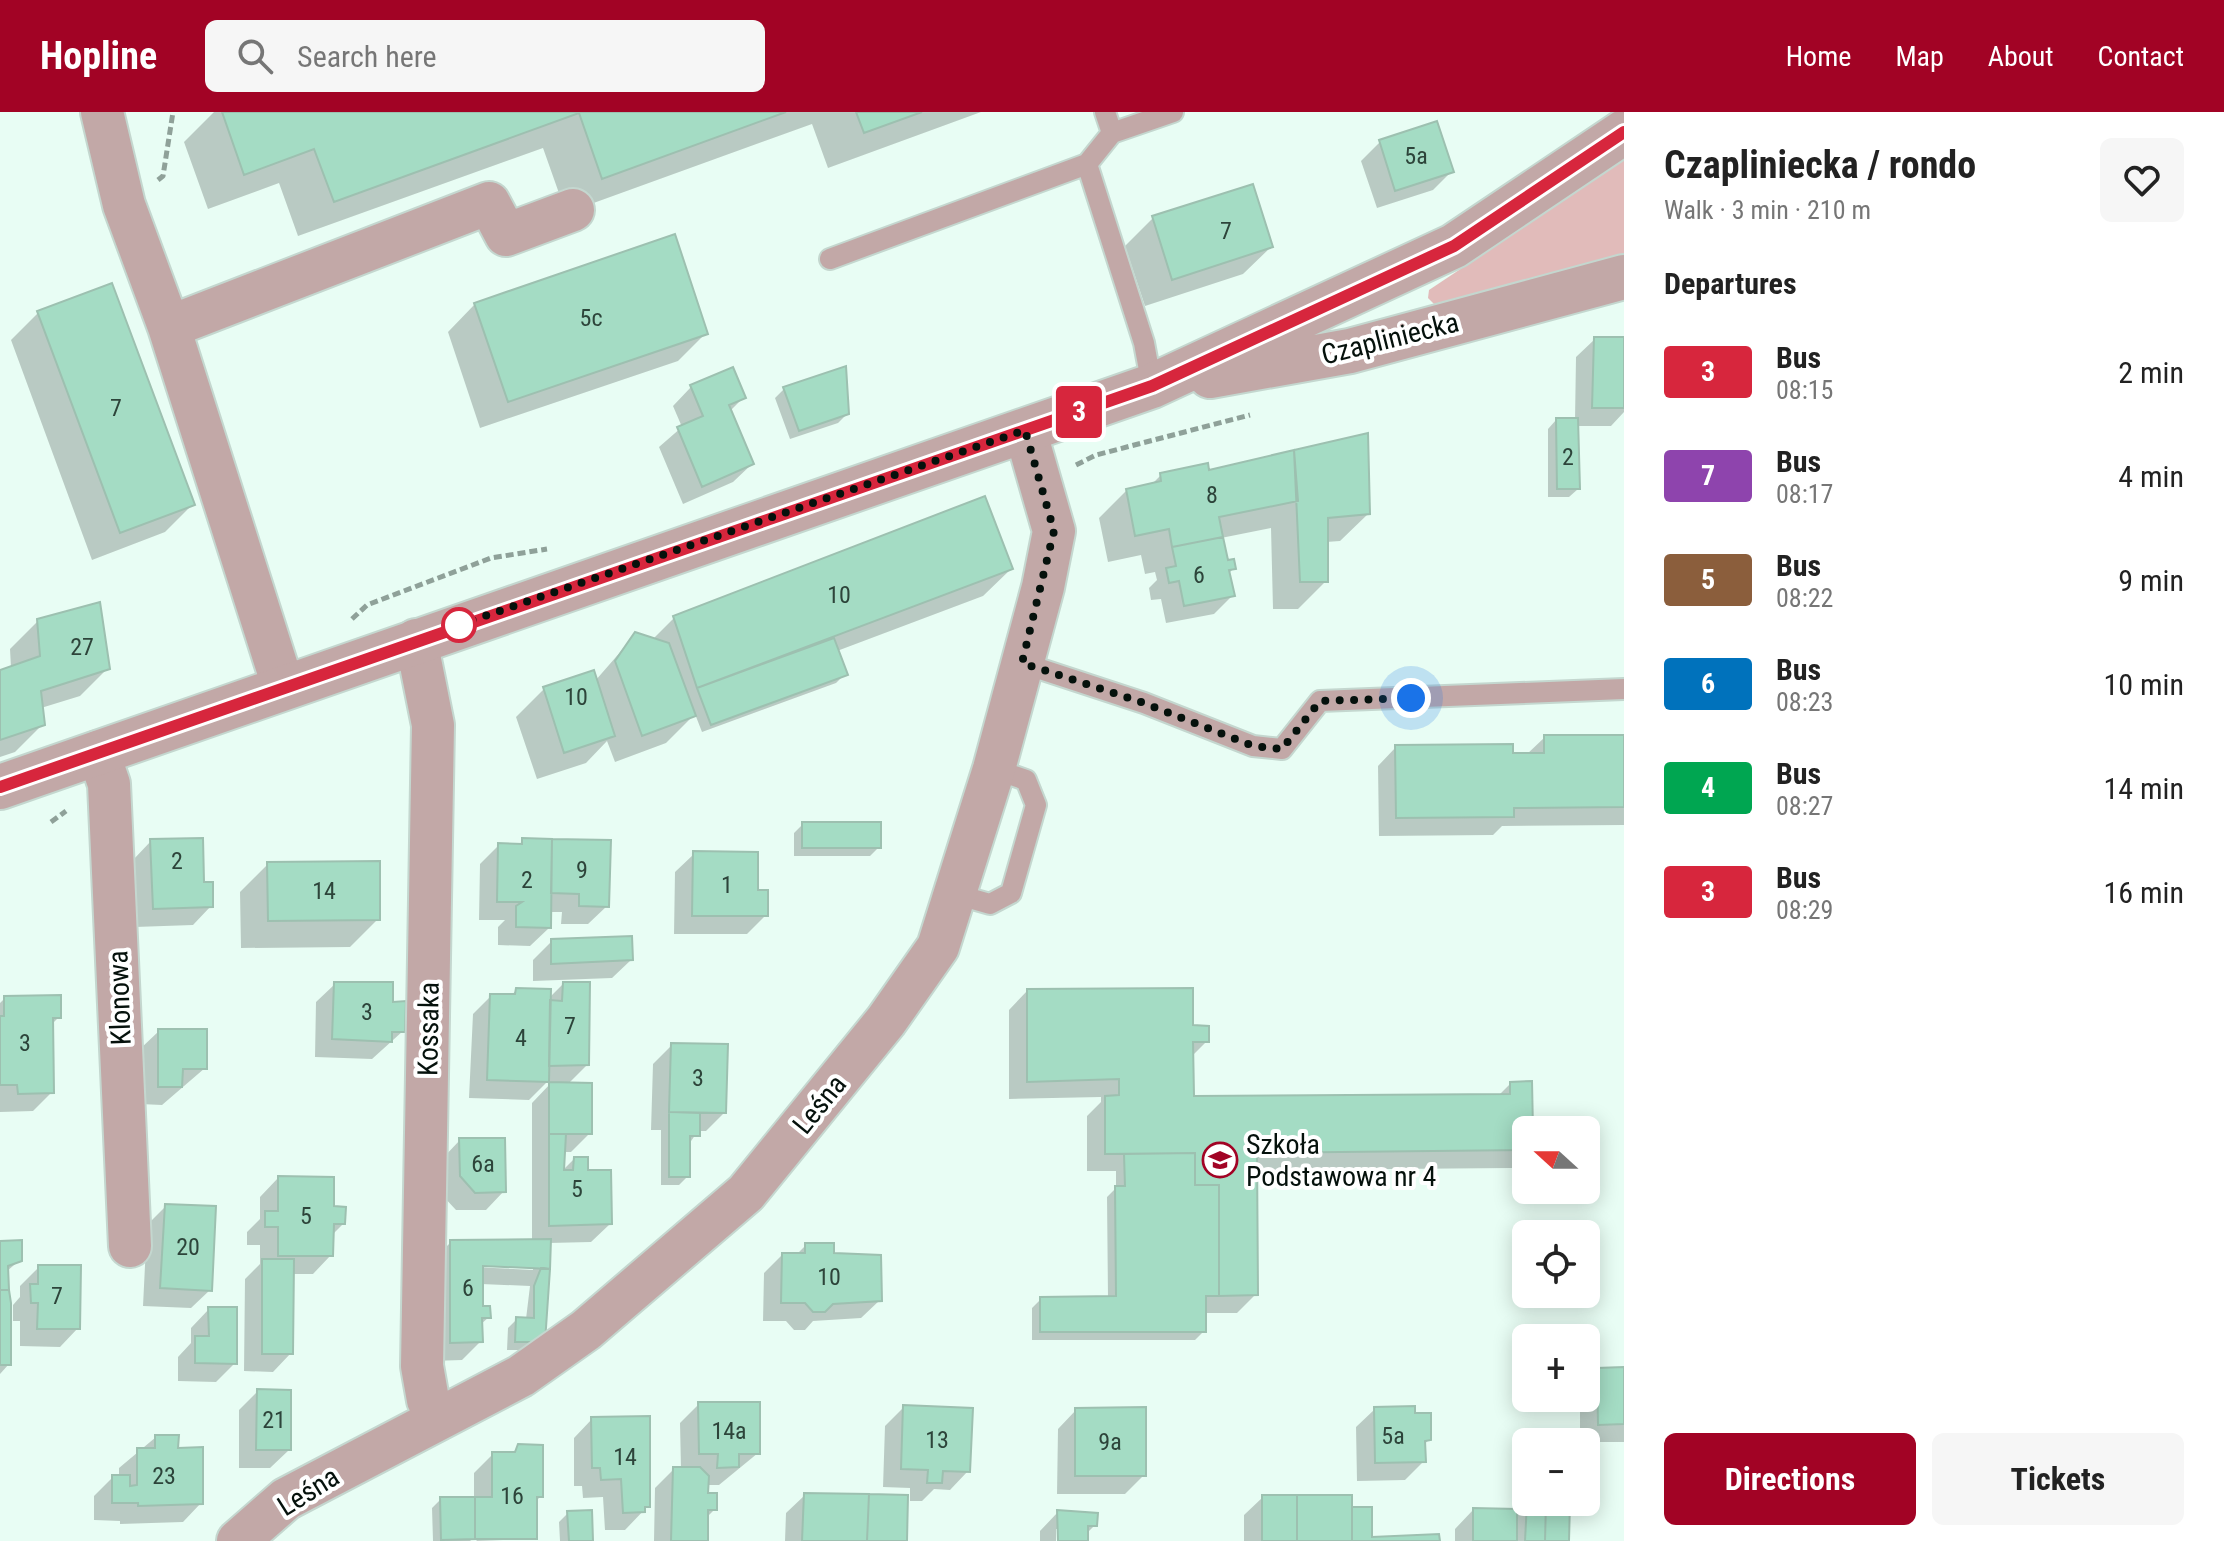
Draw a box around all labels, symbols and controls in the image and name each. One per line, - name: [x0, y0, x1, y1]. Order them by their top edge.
- search box: [205, 20, 765, 92]
- text: Hopline: [40, 34, 157, 78]
- icon: search: [233, 34, 277, 78]
- text: Search here: [297, 39, 437, 74]
- text: Home: [1786, 40, 1851, 73]
- text: Map: [1895, 40, 1944, 73]
- text: About: [1988, 40, 2054, 73]
- text: Contact: [2098, 40, 2184, 73]
- button: heart: [2100, 138, 2184, 222]
- house number: 5a: [1404, 142, 1428, 170]
- text: Czapliniecka / rondo: [1664, 143, 1976, 187]
- text: Walk · 3 min · 210 m: [1664, 195, 1871, 225]
- house number: 7: [1220, 217, 1232, 245]
- text: Departures: [1664, 266, 1797, 301]
- house number: 5c: [580, 304, 602, 332]
- street label: Czapliniecka: [1318, 306, 1462, 371]
- text: Bus: [1776, 340, 1821, 375]
- text: 3: [1701, 355, 1715, 388]
- text: 2 min: [2118, 355, 2184, 390]
- text: 08:15: [1776, 375, 1833, 405]
- line badge: 3: [1053, 386, 1105, 438]
- house number: 7: [110, 394, 122, 422]
- text: 3: [1072, 395, 1086, 428]
- house number: 2: [1562, 443, 1574, 471]
- text: Bus: [1776, 444, 1821, 479]
- text: 7: [1701, 459, 1715, 492]
- text: 4 min: [2118, 459, 2184, 494]
- text: 08:17: [1776, 479, 1833, 509]
- house number: 8: [1206, 481, 1218, 509]
- text: Bus: [1776, 548, 1821, 583]
- house number: 6: [1193, 561, 1205, 589]
- text: 5: [1701, 563, 1715, 596]
- text: 9 min: [2118, 563, 2184, 598]
- house number: 10: [827, 581, 851, 609]
- text: 08:22: [1776, 583, 1833, 613]
- unlabelled marker: [442, 608, 476, 642]
- house number: 27: [70, 633, 94, 661]
- text: Bus: [1776, 652, 1821, 687]
- text: 6: [1701, 667, 1715, 700]
- text: 10 min: [2103, 667, 2184, 702]
- your location: [1391, 678, 1431, 718]
- house number: 10: [564, 683, 588, 711]
- text: 08:23: [1776, 687, 1833, 717]
- text: Bus: [1776, 756, 1821, 791]
- text: 4: [1701, 771, 1715, 804]
- text: 14 min: [2103, 771, 2184, 806]
- text: 08:27: [1776, 791, 1833, 821]
- house number: 2: [171, 847, 183, 875]
- house number: 9: [576, 856, 588, 884]
- text: Bus: [1776, 860, 1821, 895]
- house number: 2: [521, 866, 533, 894]
- house number: 1: [721, 871, 733, 899]
- text: 3: [1701, 875, 1715, 908]
- text: 16 min: [2103, 875, 2184, 910]
- house number: 14: [312, 877, 336, 905]
- text: 08:29: [1776, 895, 1833, 925]
- street label: Klonowa: [101, 950, 138, 1046]
- street label: Kossaka: [411, 982, 446, 1076]
- house number: 3: [361, 998, 373, 1026]
- house number: 7: [564, 1012, 576, 1040]
- house number: 4: [515, 1024, 527, 1052]
- house number: 3: [19, 1029, 31, 1057]
- house number: 3: [692, 1064, 704, 1092]
- street label: Leśna: [786, 1068, 853, 1140]
- north arrow: [1512, 1116, 1600, 1204]
- map controls: [1512, 1116, 1600, 1516]
- place label: Szkoła Podstawowa nr 4: [1246, 1128, 1436, 1193]
- school or university icon: Szkoła Podstawowa nr 4: [1201, 1141, 1239, 1179]
- house number: 6a: [471, 1150, 495, 1178]
- house number: 5: [571, 1175, 583, 1203]
- house number: 5: [300, 1202, 312, 1230]
- button: locate: [1512, 1220, 1600, 1308]
- house number: 20: [176, 1233, 200, 1261]
- house number: 10: [817, 1263, 841, 1291]
- house number: 6: [462, 1274, 474, 1302]
- house number: 7: [51, 1282, 63, 1310]
- button: +: [1512, 1324, 1600, 1412]
- house number: 21: [262, 1406, 286, 1434]
- house number: 14a: [711, 1417, 747, 1445]
- house number: 5a: [1381, 1422, 1405, 1450]
- house number: 13: [925, 1426, 949, 1454]
- house number: 9a: [1098, 1428, 1122, 1456]
- button: −: [1512, 1428, 1600, 1516]
- button: Directions: [1664, 1433, 1916, 1525]
- button: Tickets: [1932, 1433, 2184, 1525]
- house number: 14: [613, 1443, 637, 1471]
- street label: Leśna: [271, 1460, 345, 1523]
- house number: 23: [152, 1462, 176, 1490]
- house number: 16: [500, 1482, 524, 1510]

